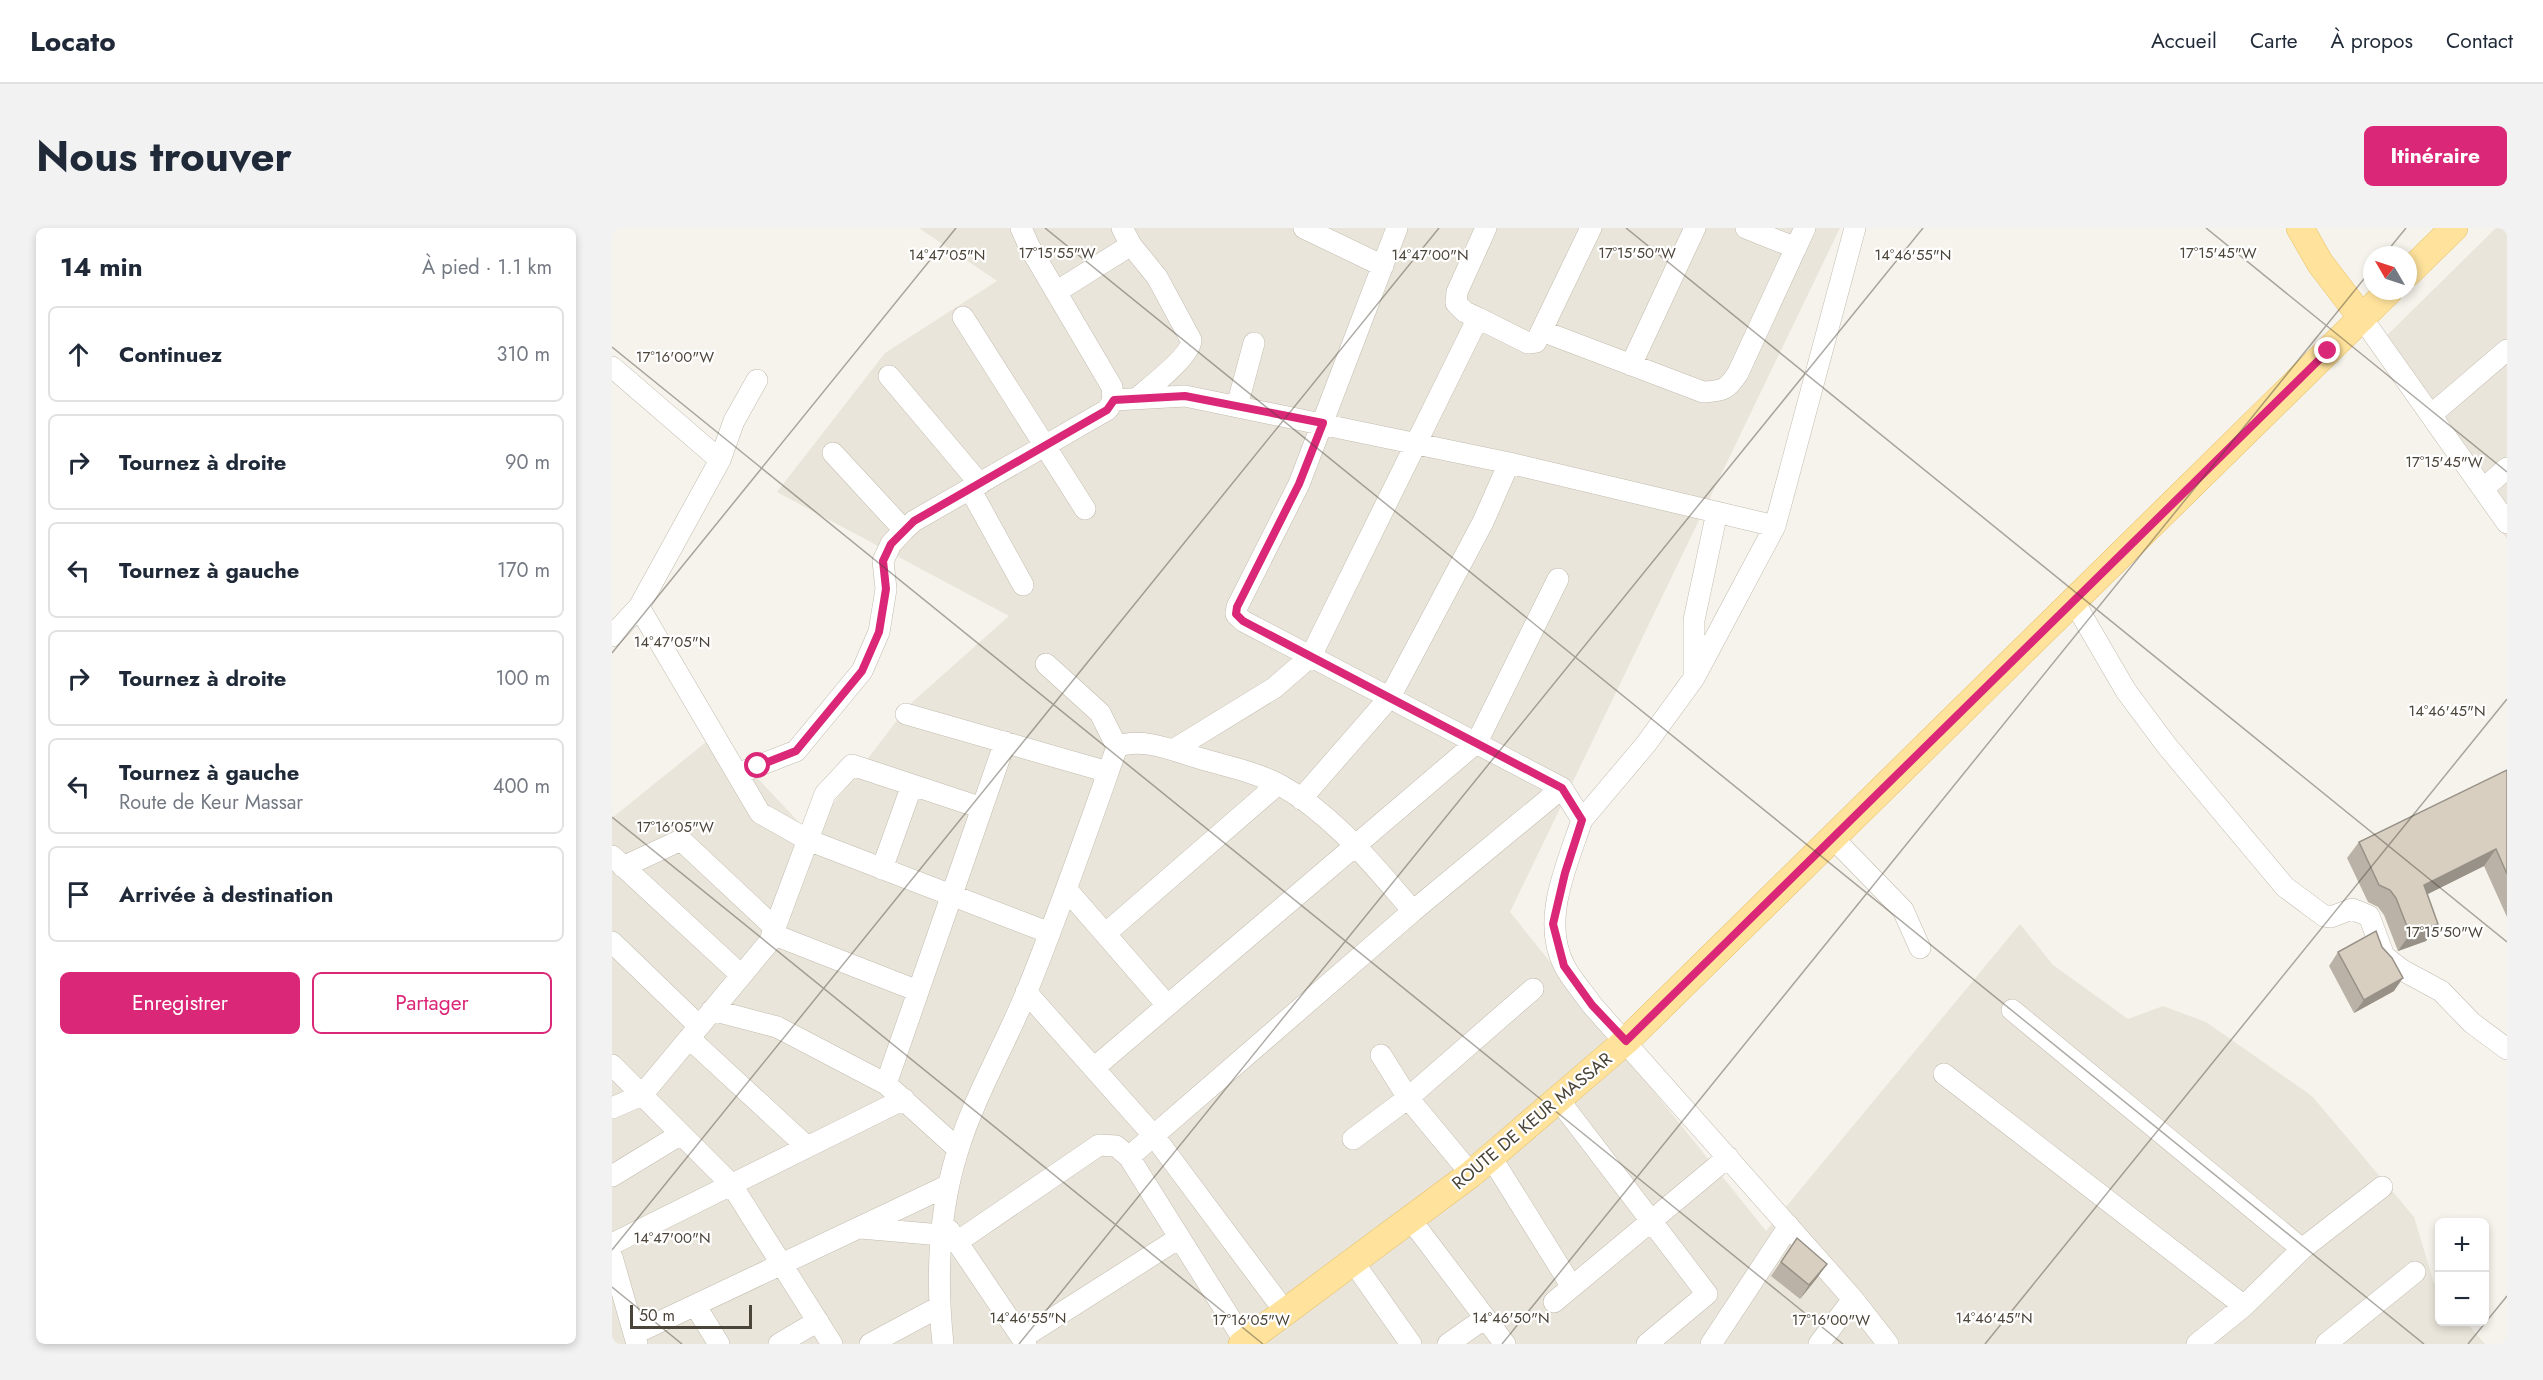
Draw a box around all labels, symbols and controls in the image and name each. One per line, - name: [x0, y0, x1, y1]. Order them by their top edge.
- text: Locato: [30, 21, 116, 62]
- text: Accueil: [2151, 26, 2217, 56]
- text: Carte: [2250, 26, 2298, 56]
- text: À propos: [2331, 26, 2413, 56]
- text: Contact: [2446, 26, 2513, 56]
- text: Nous trouver: [36, 126, 292, 187]
- button: Itinéraire: [2364, 126, 2507, 186]
- text: 17°15'55"W: [1018, 242, 1096, 264]
- text: 17°15'50"W: [1598, 242, 1676, 264]
- text: 17°15'45"W: [2179, 242, 2257, 264]
- text: 14°47'05"N: [909, 244, 985, 266]
- text: 14°47'00"N: [1391, 244, 1469, 266]
- text: 14°46'55"N: [1875, 244, 1951, 266]
- north arrow: [2363, 246, 2417, 300]
- text: 14 min: [60, 248, 143, 286]
- text: À pied · 1.1 km: [422, 253, 552, 282]
- route end: [2314, 337, 2340, 363]
- icon: ahead: [62, 338, 95, 371]
- text: Continuez: [119, 338, 222, 370]
- text: 310 m: [496, 340, 550, 369]
- text: 17°16'00"W: [636, 346, 714, 368]
- icon: right: [62, 446, 95, 479]
- text: Tournez à droite: [119, 446, 286, 478]
- text: 90 m: [505, 448, 550, 477]
- text: 17°15'45"W: [2405, 451, 2483, 473]
- icon: left: [62, 554, 95, 587]
- text: Tournez à gauche: [119, 554, 299, 586]
- text: 170 m: [497, 556, 550, 585]
- text: 14°47'05"N: [634, 631, 710, 653]
- icon: right: [62, 662, 95, 695]
- text: Tournez à droite: [119, 662, 286, 694]
- text: 100 m: [495, 664, 550, 693]
- text: 14°46'45"N: [2408, 700, 2486, 722]
- route start: [744, 752, 770, 778]
- text: Tournez à gauche: [119, 756, 299, 788]
- icon: left: [62, 770, 95, 803]
- text: 400 m: [493, 772, 550, 801]
- text: Route de Keur Massar: [119, 788, 303, 817]
- text: 17°16'05"W: [636, 816, 714, 838]
- icon: arrive: [62, 878, 95, 911]
- text: Arrivée à destination: [119, 878, 333, 910]
- text: 17°15'50"W: [2405, 921, 2483, 943]
- button: Enregistrer: [60, 972, 300, 1034]
- button: Partager: [312, 972, 552, 1034]
- street label: ROUTE DE KEUR MASSAR: [1446, 1046, 1618, 1196]
- map controls: [2435, 1218, 2489, 1326]
- button: +: [2435, 1218, 2489, 1272]
- text: 14°47'00"N: [633, 1227, 711, 1249]
- button: −: [2435, 1272, 2489, 1326]
- scale bar: [630, 1302, 752, 1330]
- text: 50 m: [639, 1304, 675, 1327]
- text: 14°46'55"N: [990, 1307, 1066, 1329]
- text: 14°46'50"N: [1472, 1307, 1550, 1329]
- text: 14°46'45"N: [1955, 1307, 2033, 1329]
- text: 17°16'05"W: [1212, 1309, 1290, 1331]
- text: 17°16'00"W: [1792, 1309, 1870, 1331]

